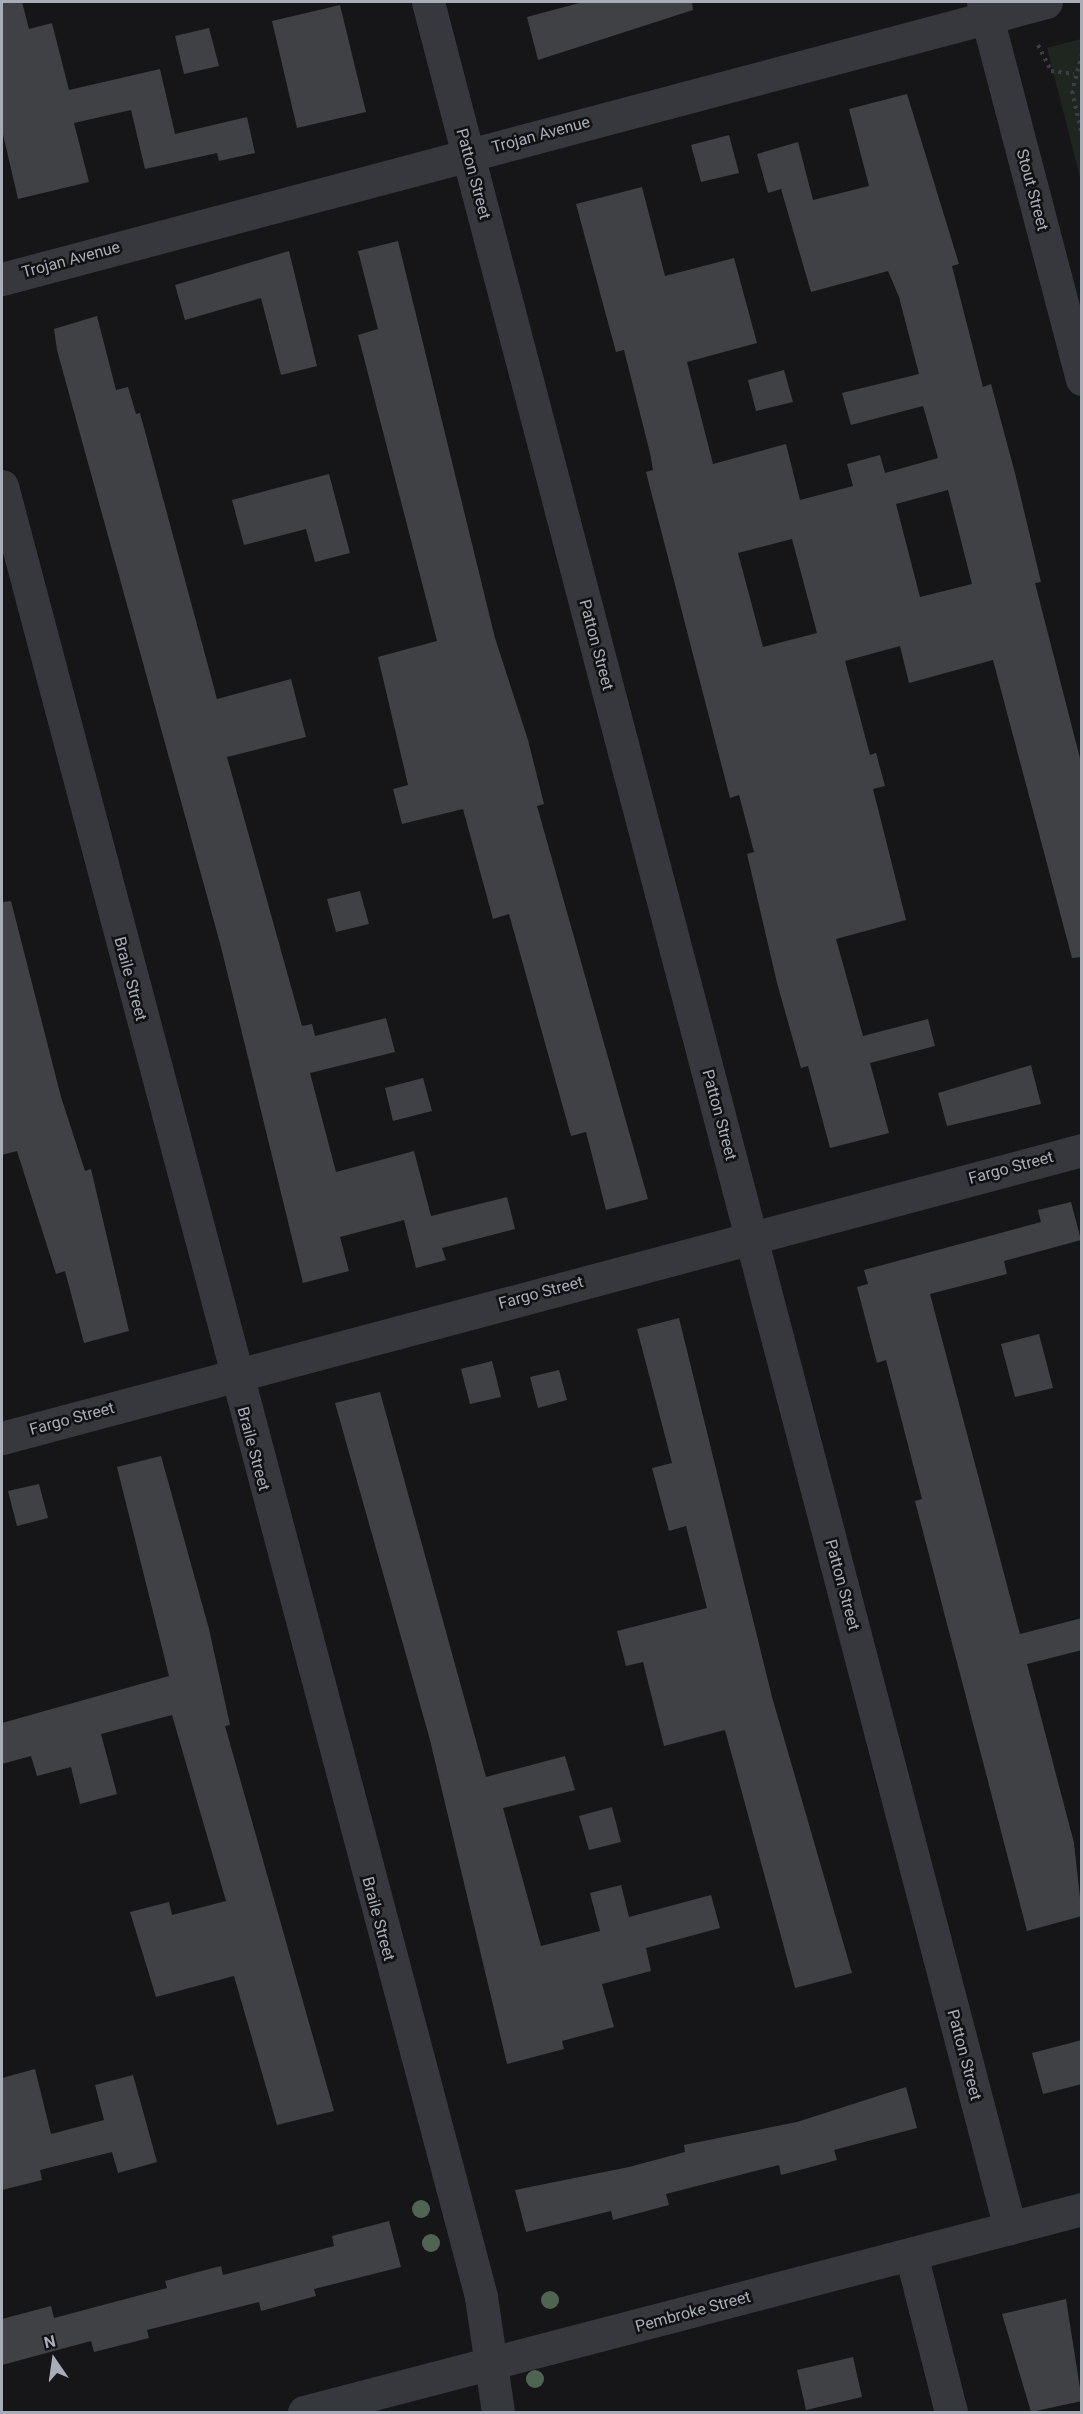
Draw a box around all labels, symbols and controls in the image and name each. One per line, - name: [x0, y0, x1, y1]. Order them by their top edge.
- street label: Trojan Avenue: [490, 113, 592, 157]
- street label: Patton Street: [452, 127, 494, 221]
- street label: Stout Street: [1012, 147, 1052, 233]
- street label: Trojan Avenue: [20, 238, 122, 282]
- street label: Patton Street: [575, 598, 617, 692]
- street label: Braile Street: [110, 935, 150, 1023]
- street label: Patton Street: [698, 1068, 740, 1162]
- street label: Fargo Street: [967, 1147, 1055, 1189]
- street label: Fargo Street: [497, 1272, 585, 1314]
- street label: Fargo Street: [28, 1398, 116, 1440]
- street label: Braile Street: [233, 1405, 273, 1493]
- street label: Patton Street: [821, 1538, 863, 1632]
- street label: Braile Street: [358, 1875, 398, 1963]
- street label: Patton Street: [943, 2008, 985, 2102]
- street label: Pembroke Street: [633, 2287, 753, 2337]
- north arrow: [24, 2330, 84, 2390]
- text: N: [42, 2331, 57, 2353]

